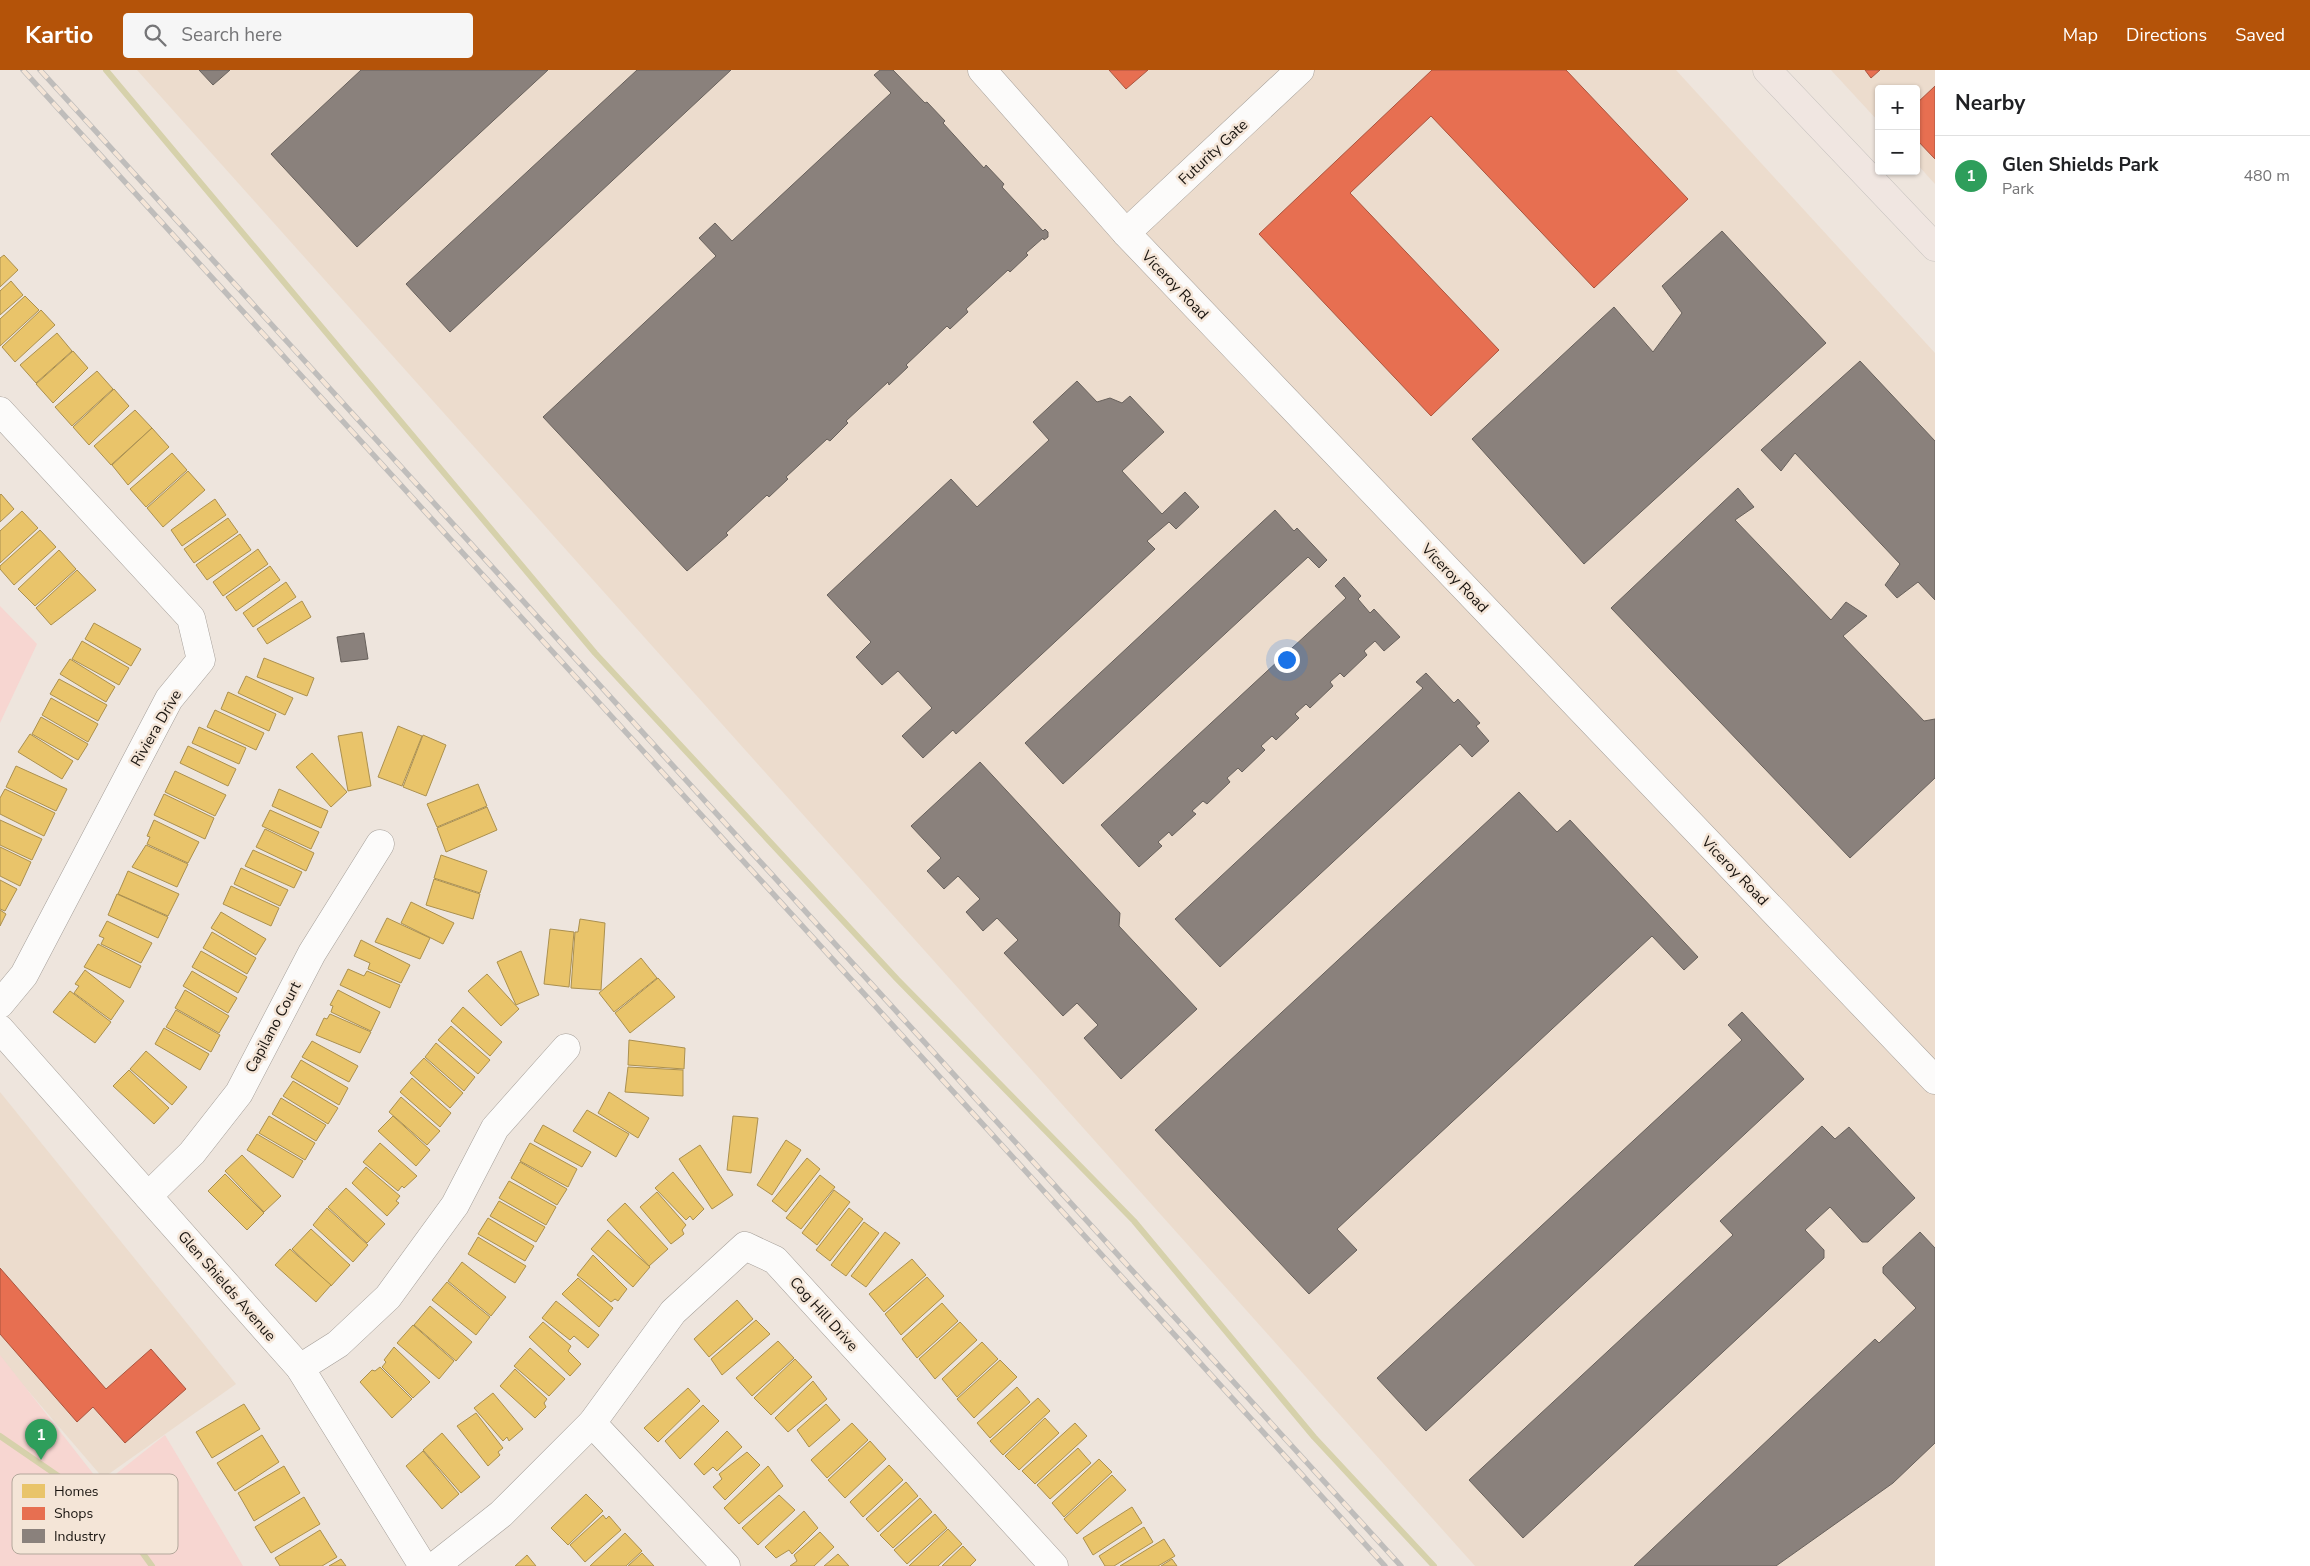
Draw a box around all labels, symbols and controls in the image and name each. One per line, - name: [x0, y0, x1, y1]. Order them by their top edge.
- search box: [123, 13, 473, 58]
- text: Kartio: [25, 19, 93, 51]
- icon: search: [141, 21, 169, 49]
- text: Search here: [181, 22, 282, 48]
- text: Map: [2063, 23, 2098, 47]
- text: Directions: [2126, 23, 2207, 47]
- text: Saved: [2235, 23, 2285, 47]
- map controls: [1875, 85, 1920, 175]
- button: +: [1875, 85, 1920, 130]
- text: Nearby: [1955, 89, 2025, 117]
- street label: Futurity Gate: [1174, 115, 1252, 189]
- button: −: [1875, 130, 1920, 175]
- text: Glen Shields Park: [2002, 152, 2159, 178]
- text: 1: [1966, 165, 1976, 187]
- text: 480 m: [2243, 165, 2290, 187]
- text: Park: [2002, 178, 2034, 200]
- street label: Viceroy Road: [1136, 245, 1213, 324]
- street label: Viceroy Road: [1416, 538, 1493, 617]
- your location: [1274, 647, 1300, 673]
- street label: Riviera Drive: [126, 686, 186, 770]
- street label: Viceroy Road: [1696, 831, 1773, 910]
- street label: Capilano Court: [241, 977, 306, 1076]
- street label: Glen Shields Avenue: [174, 1227, 280, 1345]
- street label: Cog Hill Drive: [785, 1272, 863, 1356]
- pin: 1: [25, 1419, 57, 1460]
- legend: [12, 1474, 178, 1554]
- text: Homes: [54, 1482, 99, 1501]
- text: Shops: [54, 1504, 94, 1523]
- text: Industry: [54, 1527, 107, 1546]

